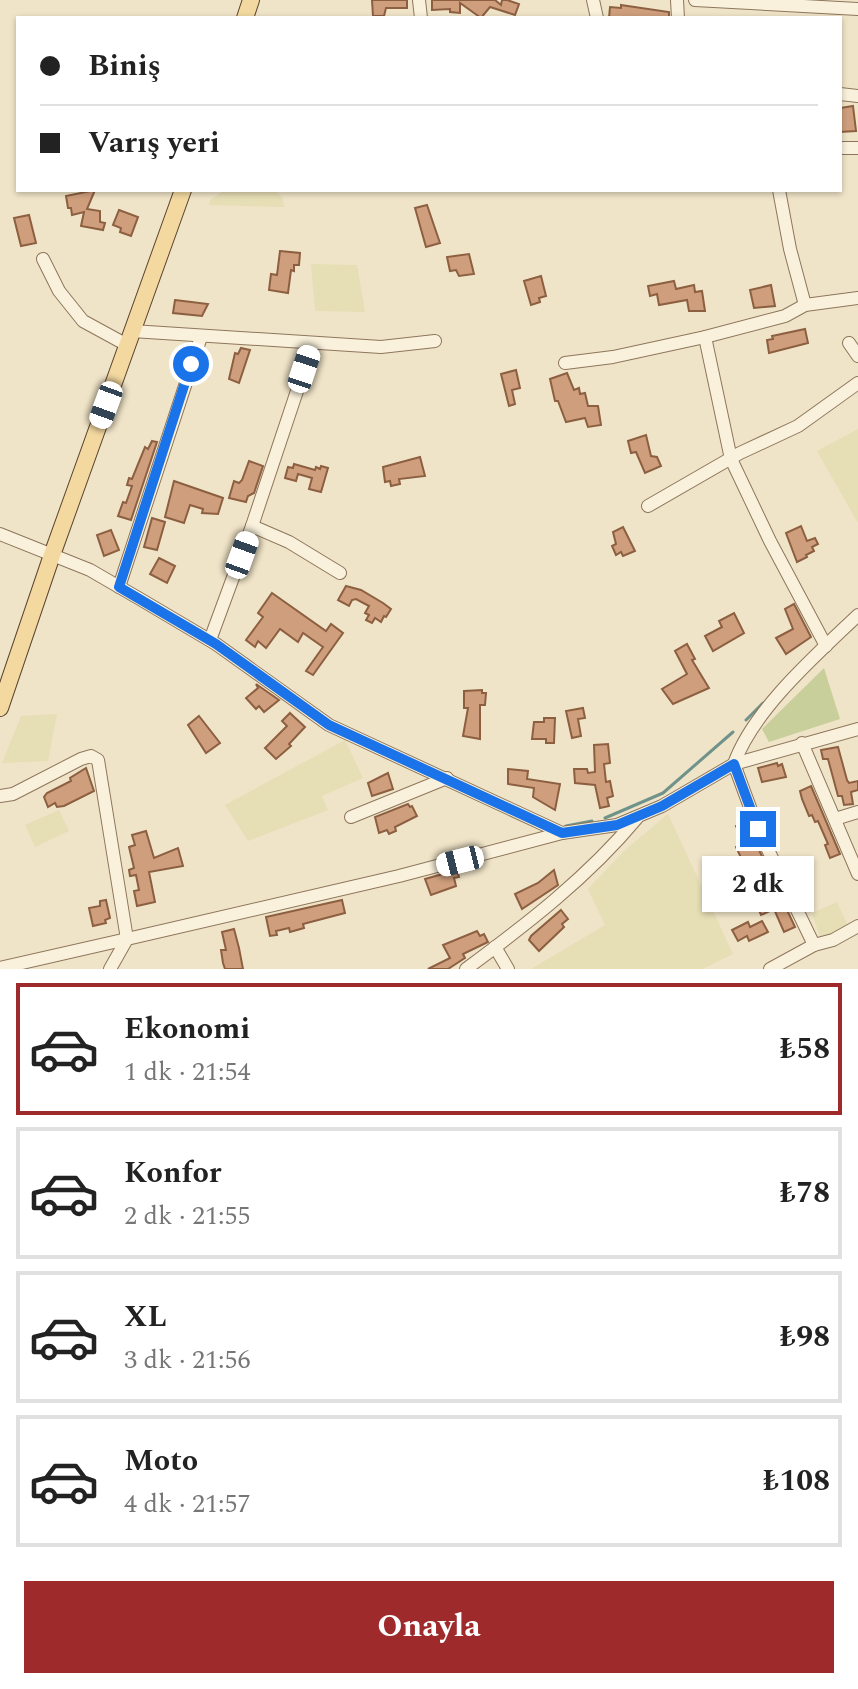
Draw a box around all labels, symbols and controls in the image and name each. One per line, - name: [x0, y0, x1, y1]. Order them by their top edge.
- text: Biniş: [88, 43, 161, 89]
- text: Varış yeri: [88, 120, 220, 166]
- car: [285, 342, 323, 396]
- route start: [173, 346, 209, 382]
- car: [87, 378, 125, 432]
- car: [223, 528, 261, 582]
- route end: [740, 811, 776, 847]
- car: [434, 844, 486, 878]
- callout: 2 dk: [702, 857, 814, 913]
- text: 2 dk: [732, 864, 784, 904]
- text: Ekonomi: [124, 1006, 250, 1052]
- icon: car: [28, 1013, 100, 1085]
- text: ₺58: [780, 1026, 830, 1072]
- text: 1 dk · 21:54: [124, 1052, 251, 1092]
- text: Konfor: [124, 1150, 222, 1196]
- icon: car: [28, 1157, 100, 1229]
- text: ₺78: [780, 1170, 830, 1216]
- text: 2 dk · 21:55: [124, 1196, 251, 1236]
- text: XL: [124, 1294, 167, 1340]
- icon: car: [28, 1301, 100, 1373]
- text: ₺98: [780, 1314, 830, 1360]
- text: 3 dk · 21:56: [124, 1340, 251, 1380]
- text: Moto: [124, 1438, 198, 1484]
- icon: car: [28, 1445, 100, 1517]
- text: ₺108: [763, 1458, 830, 1504]
- text: 4 dk · 21:57: [124, 1484, 251, 1524]
- button: Onayla: [24, 1581, 834, 1673]

